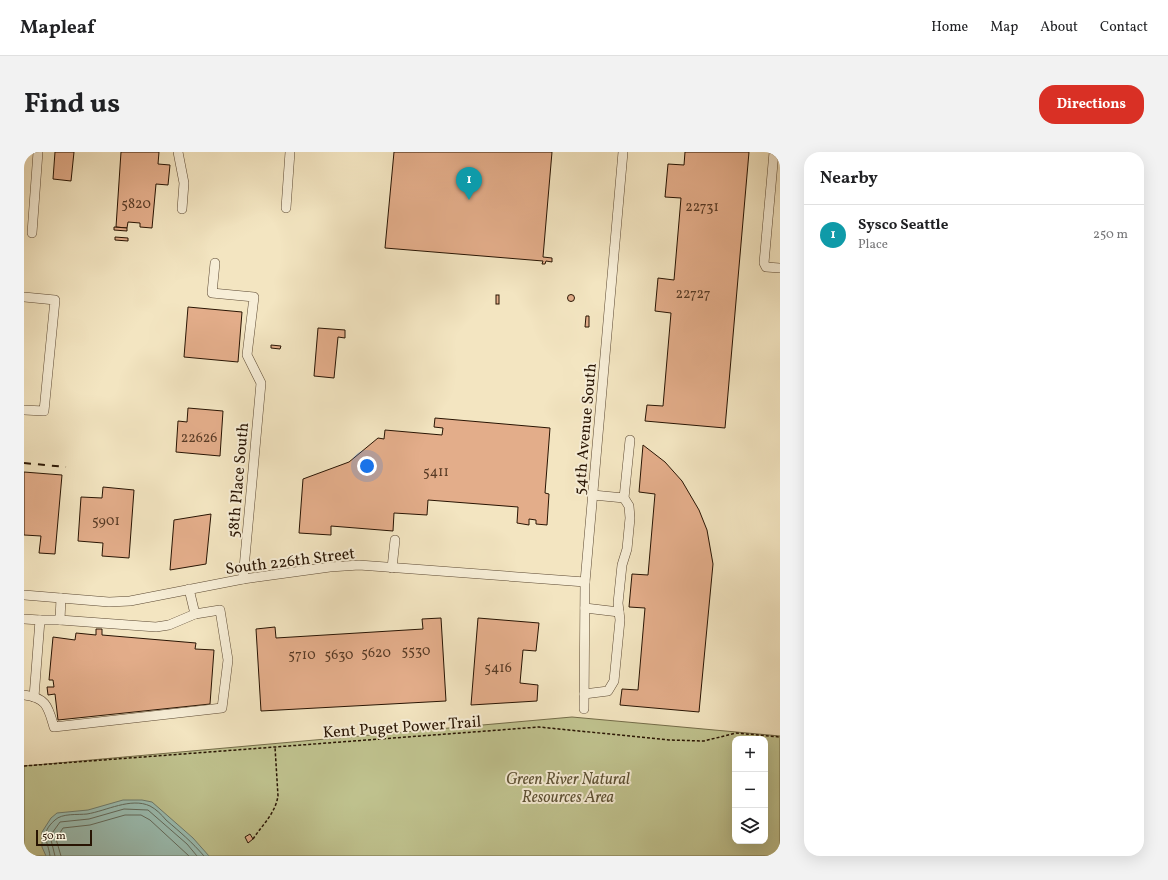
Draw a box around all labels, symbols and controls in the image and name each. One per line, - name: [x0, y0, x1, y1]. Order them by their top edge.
- text: Mapleaf: [20, 15, 95, 41]
- text: Home: [931, 18, 968, 37]
- text: Map: [990, 18, 1018, 37]
- text: About: [1040, 18, 1078, 37]
- text: Contact: [1100, 18, 1148, 37]
- text: Find us: [24, 85, 120, 124]
- button: Directions: [1039, 85, 1144, 124]
- pin: 1: [456, 167, 482, 200]
- text: Nearby: [820, 167, 878, 190]
- house number: 5820: [121, 195, 151, 214]
- house number: 22731: [685, 198, 719, 217]
- text: Sysco Seattle: [858, 215, 948, 236]
- text: 1: [830, 226, 836, 244]
- text: 250 m: [1093, 226, 1128, 244]
- text: Place: [858, 236, 888, 254]
- house number: 22727: [675, 285, 711, 304]
- street label: 54th Avenue South: [569, 362, 603, 496]
- street label: 58th Place South: [223, 422, 255, 539]
- house number: 22626: [181, 429, 217, 448]
- your location: [357, 456, 377, 476]
- house number: 5411: [423, 463, 449, 482]
- house number: 5901: [92, 512, 120, 531]
- street label: South 226th Street: [224, 543, 357, 581]
- house number: 5530: [402, 642, 430, 661]
- house number: 5620: [361, 644, 391, 663]
- house number: 5710: [288, 646, 316, 665]
- house number: 5630: [325, 646, 353, 665]
- house number: 5416: [484, 659, 512, 678]
- street label: Kent Puget Power Trail: [322, 711, 482, 745]
- map controls: [732, 736, 768, 844]
- button: +: [732, 736, 768, 772]
- park label: Green River Natural Resources Area: [506, 769, 630, 809]
- button: −: [732, 772, 768, 808]
- button: layers: [732, 808, 768, 844]
- scale bar: [36, 828, 92, 847]
- text: 50 m: [42, 829, 66, 844]

